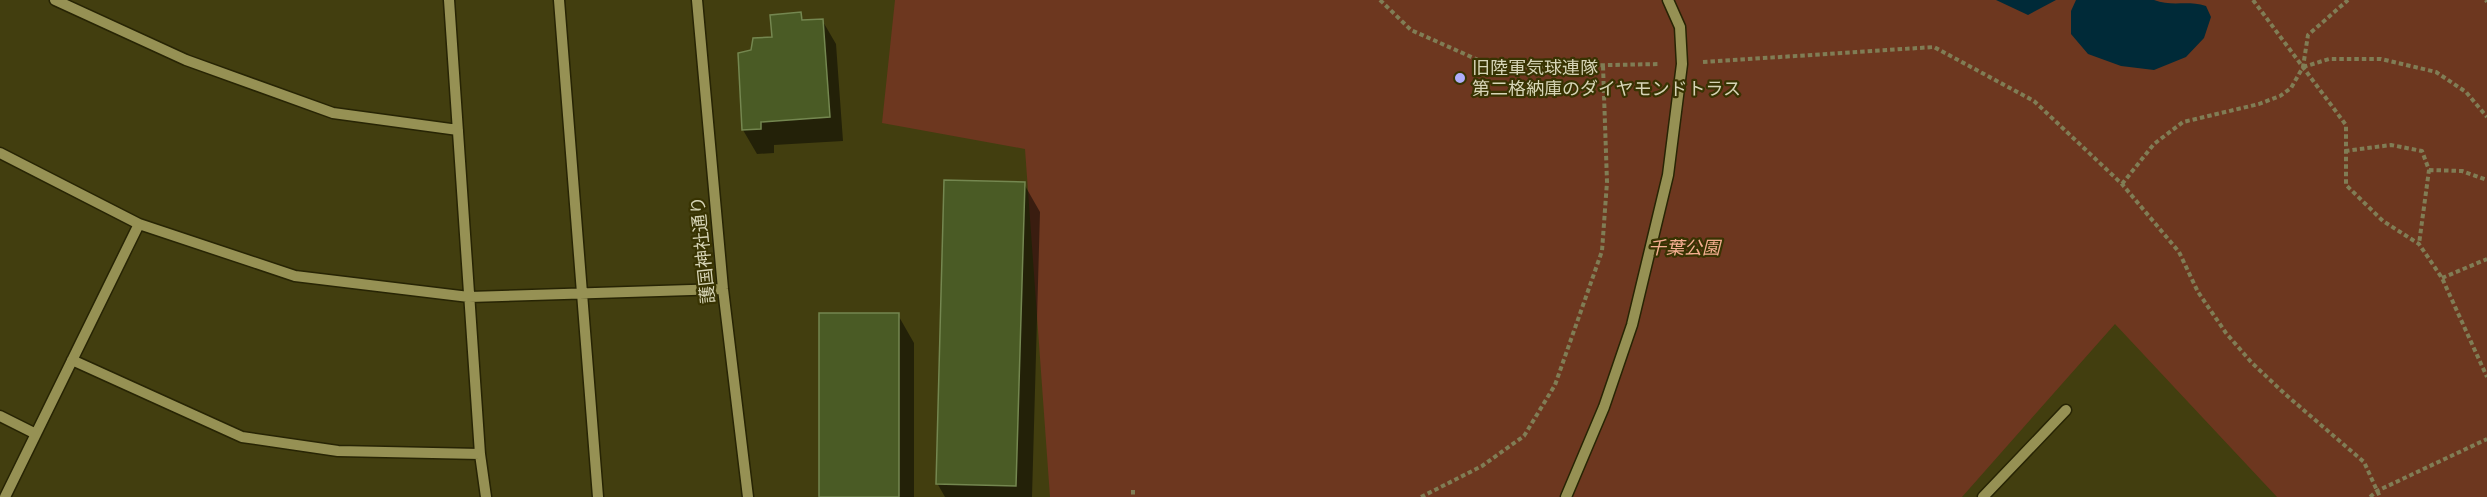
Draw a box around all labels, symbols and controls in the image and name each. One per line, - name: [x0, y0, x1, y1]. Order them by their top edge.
- place label: 旧陸軍気球連隊 第二格納庫のダイヤモンドトラス: [1472, 58, 1741, 99]
- marker: 旧陸軍気球連隊 第二格納庫のダイヤモンドトラス: [1453, 71, 1467, 85]
- street label: 護国神社通り: [687, 195, 719, 305]
- park label: 千葉公園: [1648, 238, 1723, 258]

